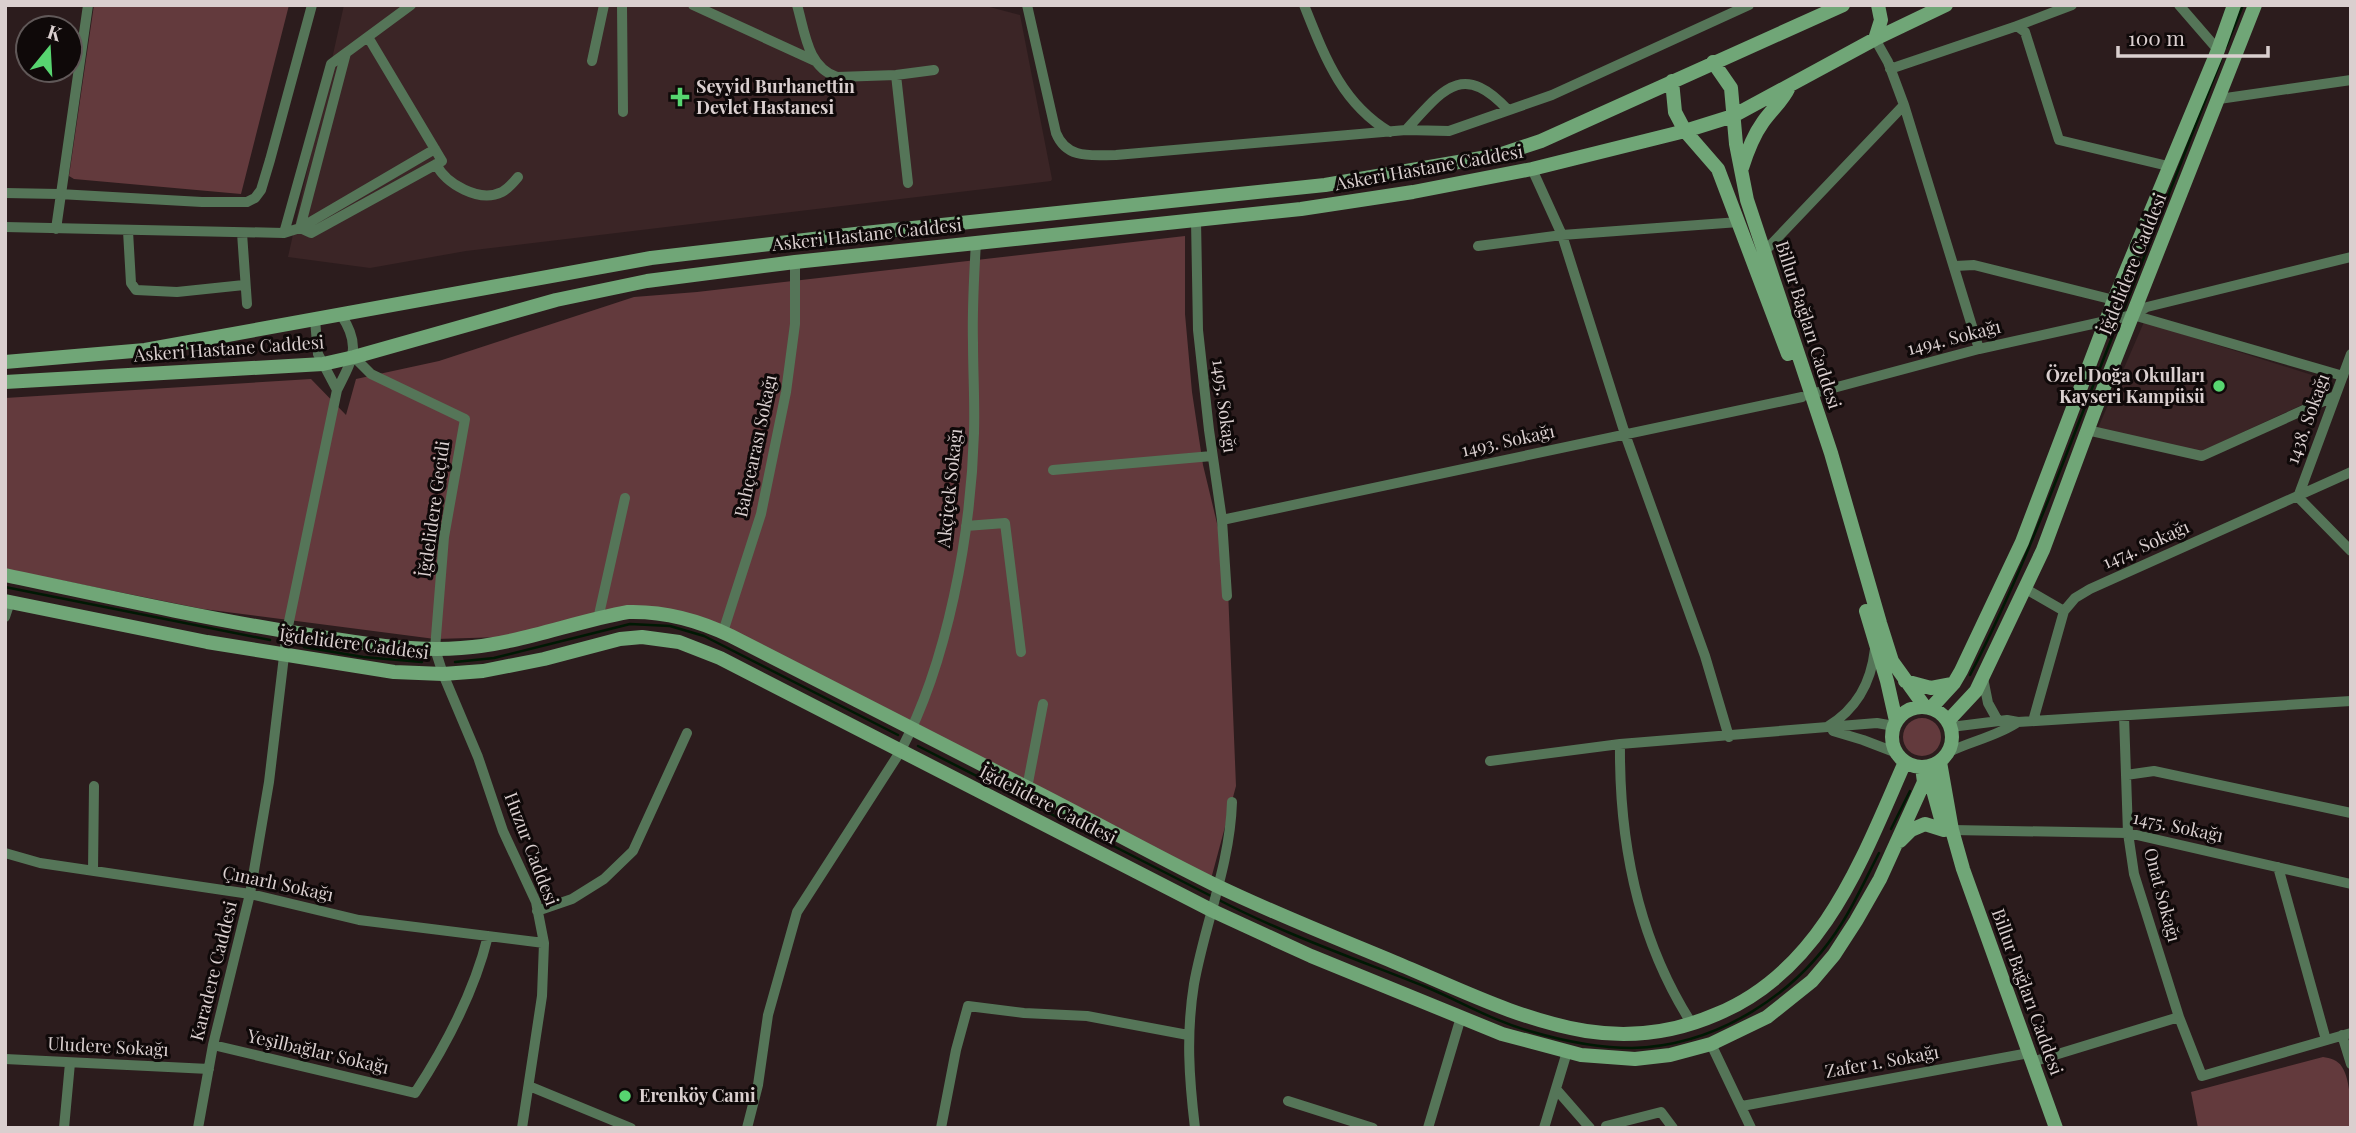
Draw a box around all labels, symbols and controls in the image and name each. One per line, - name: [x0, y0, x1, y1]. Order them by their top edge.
- north arrow: [14, 14, 84, 84]
- scale bar: [2118, 14, 2268, 58]
- text: K: [44, 17, 65, 46]
- text: 100 m: [2128, 23, 2185, 51]
- place label: Seyyid Burhanettin Devlet Hastanesi: [696, 74, 855, 119]
- marker: Seyyid Burhanettin Devlet Hastanesi: [670, 87, 690, 107]
- street label: Askeri Hastane Caddesi: [1332, 139, 1525, 196]
- street label: İğdelidere Caddesi: [2093, 189, 2171, 338]
- street label: Askeri Hastane Caddesi: [770, 212, 963, 256]
- street label: Billur Bağları Caddesi: [1770, 238, 1847, 412]
- street label: 1494. Sokağı: [1905, 314, 2003, 360]
- street label: Askeri Hastane Caddesi: [132, 329, 325, 367]
- street label: 1495. Sokağı: [1207, 358, 1243, 454]
- place label: Özel Doğa Okulları Kayseri Kampüsü: [2046, 363, 2205, 408]
- street label: 1438. Sokağı: [2280, 370, 2335, 467]
- street label: Bahçearası Sokağı: [728, 372, 782, 519]
- marker: Özel Doğa Okulları Kayseri Kampüsü: [2211, 378, 2227, 394]
- street label: 1493. Sokağı: [1459, 418, 1557, 462]
- street label: Akçiçek Sokağı: [931, 427, 967, 550]
- street label: İğdelidere Geçidi: [412, 439, 454, 579]
- street label: 1474. Sokağı: [2098, 514, 2193, 574]
- street label: İğdelidere Caddesi: [278, 622, 430, 664]
- street label: İğdelidere Caddesi: [976, 759, 1121, 849]
- street label: Huzur Caddesi: [499, 788, 565, 909]
- street label: 1475. Sokağı: [2131, 805, 2226, 847]
- street label: Onat Sokağı: [2139, 845, 2187, 944]
- street label: Çınarlı Sokağı: [221, 860, 336, 906]
- street label: Karadere Caddesi: [184, 898, 242, 1043]
- street label: Billur Bağları Caddesi: [1987, 905, 2069, 1078]
- street label: Yeşilbağlar Sokağı: [244, 1023, 391, 1079]
- street label: Uludere Sokağı: [47, 1031, 169, 1061]
- street label: Zafer 1. Sokağı: [1823, 1039, 1941, 1083]
- place label: Erenköy Cami: [639, 1083, 756, 1107]
- marker: Erenköy Cami: [617, 1088, 633, 1104]

